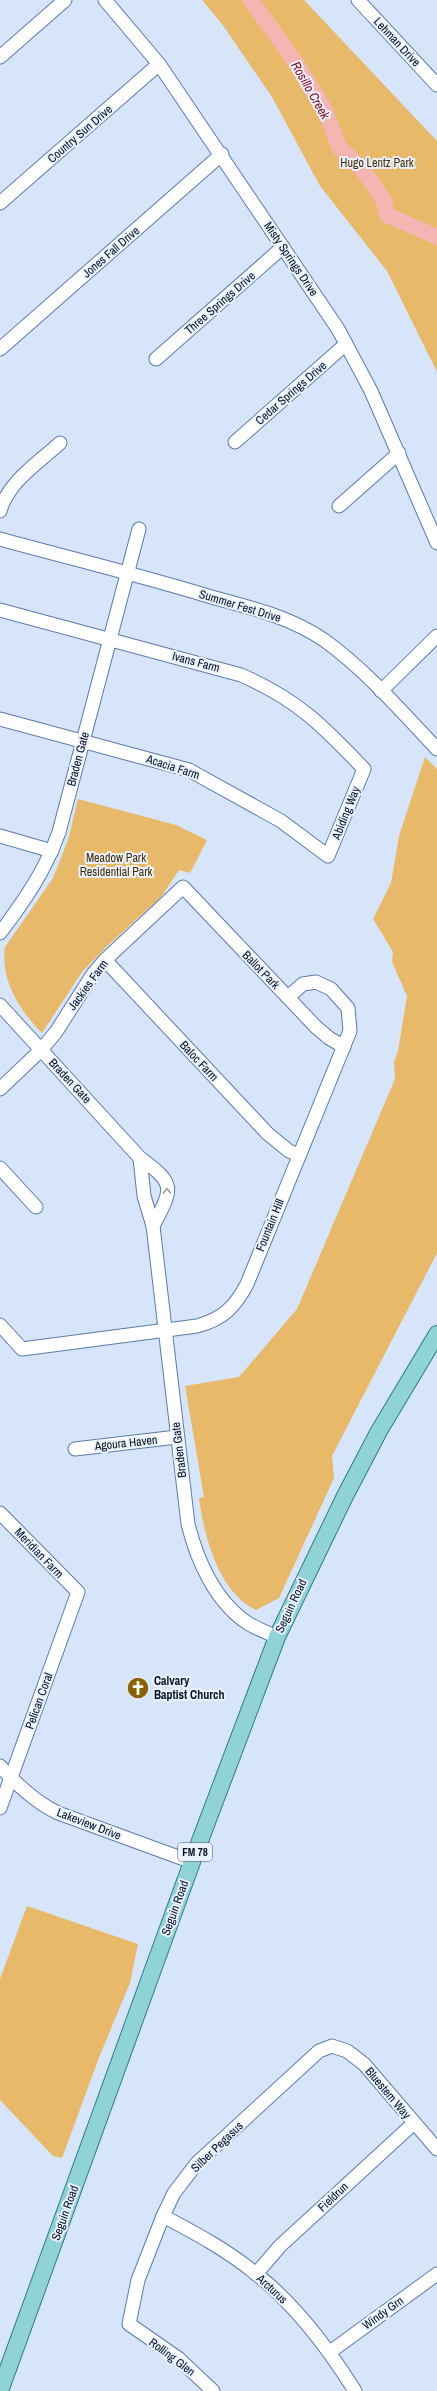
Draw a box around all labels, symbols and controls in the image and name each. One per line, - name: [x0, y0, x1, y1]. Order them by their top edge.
- street label: Lehman Drive: [370, 14, 424, 70]
- water label: Rosillo Creek: [287, 58, 334, 123]
- street label: Country Sun Drive: [44, 101, 116, 167]
- park label: Hugo Lentz Park: [340, 155, 414, 171]
- street label: Misty Springs Drive: [260, 219, 322, 299]
- street label: Jones Fall Drive: [79, 223, 143, 281]
- street label: Three Springs Drive: [181, 268, 259, 338]
- street label: Cedar Springs Drive: [252, 358, 330, 428]
- street label: Summer Fest Drive: [197, 586, 283, 626]
- street label: Ivans Farm: [170, 648, 222, 676]
- street label: Braden Gate: [63, 730, 93, 788]
- street label: Acacia Farm: [143, 751, 202, 783]
- street label: Abiding Way: [328, 784, 364, 843]
- park label: Meadow Park Residential Park: [80, 850, 152, 880]
- street label: Ballot Park: [239, 947, 283, 993]
- street label: Jackies Farm: [64, 957, 112, 1013]
- street label: Baloc Farm: [176, 1037, 222, 1085]
- street label: Braden Gate: [45, 1055, 95, 1107]
- one-way arrow: [163, 1187, 172, 1194]
- street label: Fountain Hill: [252, 1196, 288, 1254]
- street label: Braden Gate: [168, 1421, 190, 1479]
- street label: Agoura Haven: [93, 1432, 158, 1454]
- street label: Meridian Farm: [11, 1524, 67, 1582]
- street label: Seguin Road: [272, 1577, 310, 1635]
- street label: Pelican Coral: [21, 1671, 57, 1731]
- place label: Calvary Baptist Church: [154, 1673, 225, 1703]
- church icon: Calvary Baptist Church: [125, 1675, 151, 1701]
- street label: Lakeview Drive: [54, 1804, 124, 1844]
- road number: FM 78: [178, 1843, 212, 1861]
- street label: Seguin Road: [158, 1878, 192, 1938]
- street label: Bluestem Way: [362, 2064, 414, 2122]
- street label: Silber Pegasus: [187, 2118, 247, 2176]
- street label: Fieldrun: [314, 2179, 352, 2215]
- street label: Seguin Road: [48, 2183, 82, 2243]
- street label: Arcturus: [252, 2270, 291, 2307]
- street label: Windy Grn: [359, 2293, 407, 2333]
- street label: Rolling Glen: [146, 2334, 198, 2380]

